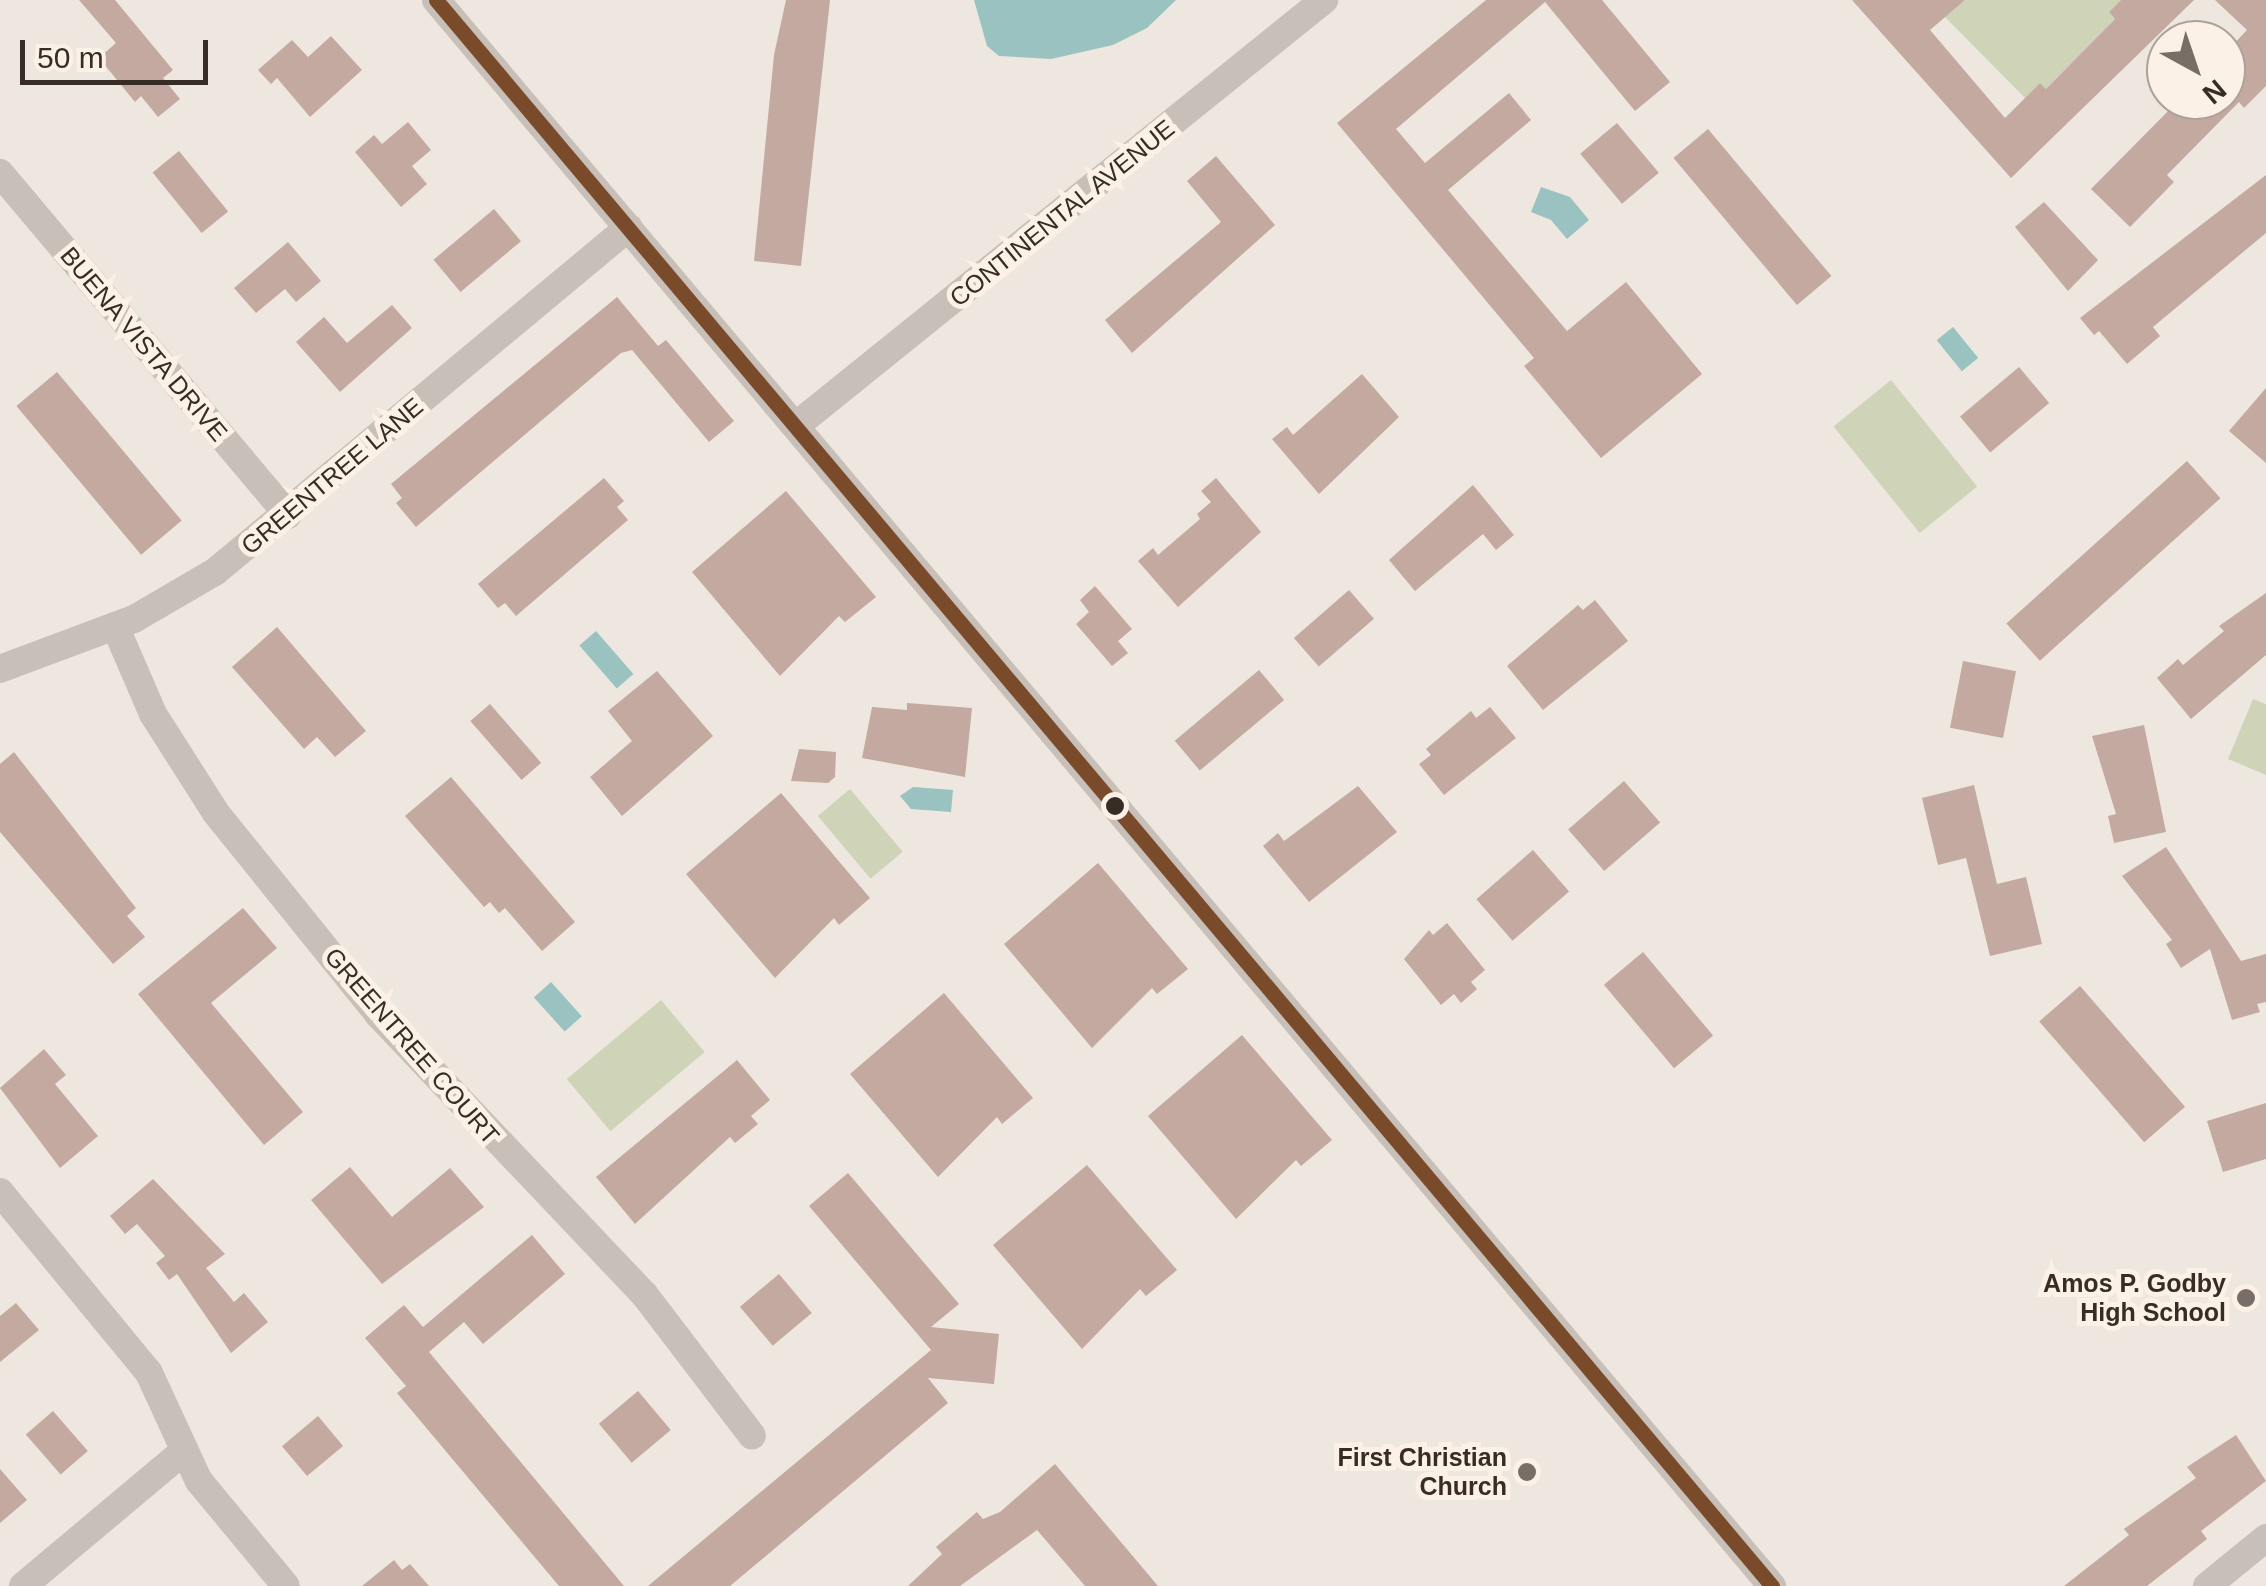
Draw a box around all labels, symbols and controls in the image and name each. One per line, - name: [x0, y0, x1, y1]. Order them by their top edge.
- scale bar: [25, 20, 212, 82]
- north arrow: [2146, 20, 2246, 120]
- text: 50 m: [37, 41, 104, 74]
- text: N: [2197, 73, 2232, 110]
- street label: CONTINENTAL AVENUE: [943, 112, 1181, 314]
- street label: BUENA VISTA DRIVE: [53, 240, 235, 448]
- street label: GREENTREE LANE: [235, 391, 429, 561]
- unlabelled marker: [1105, 796, 1125, 816]
- street label: GREENTREE COURT: [318, 941, 506, 1151]
- place label: Amos P. Godby High School: [2043, 1269, 2226, 1328]
- marker: Amos P. Godby High School: [2235, 1287, 2257, 1309]
- place label: First Christian Church: [1338, 1443, 1507, 1502]
- marker: First Christian Church: [1516, 1461, 1538, 1483]

